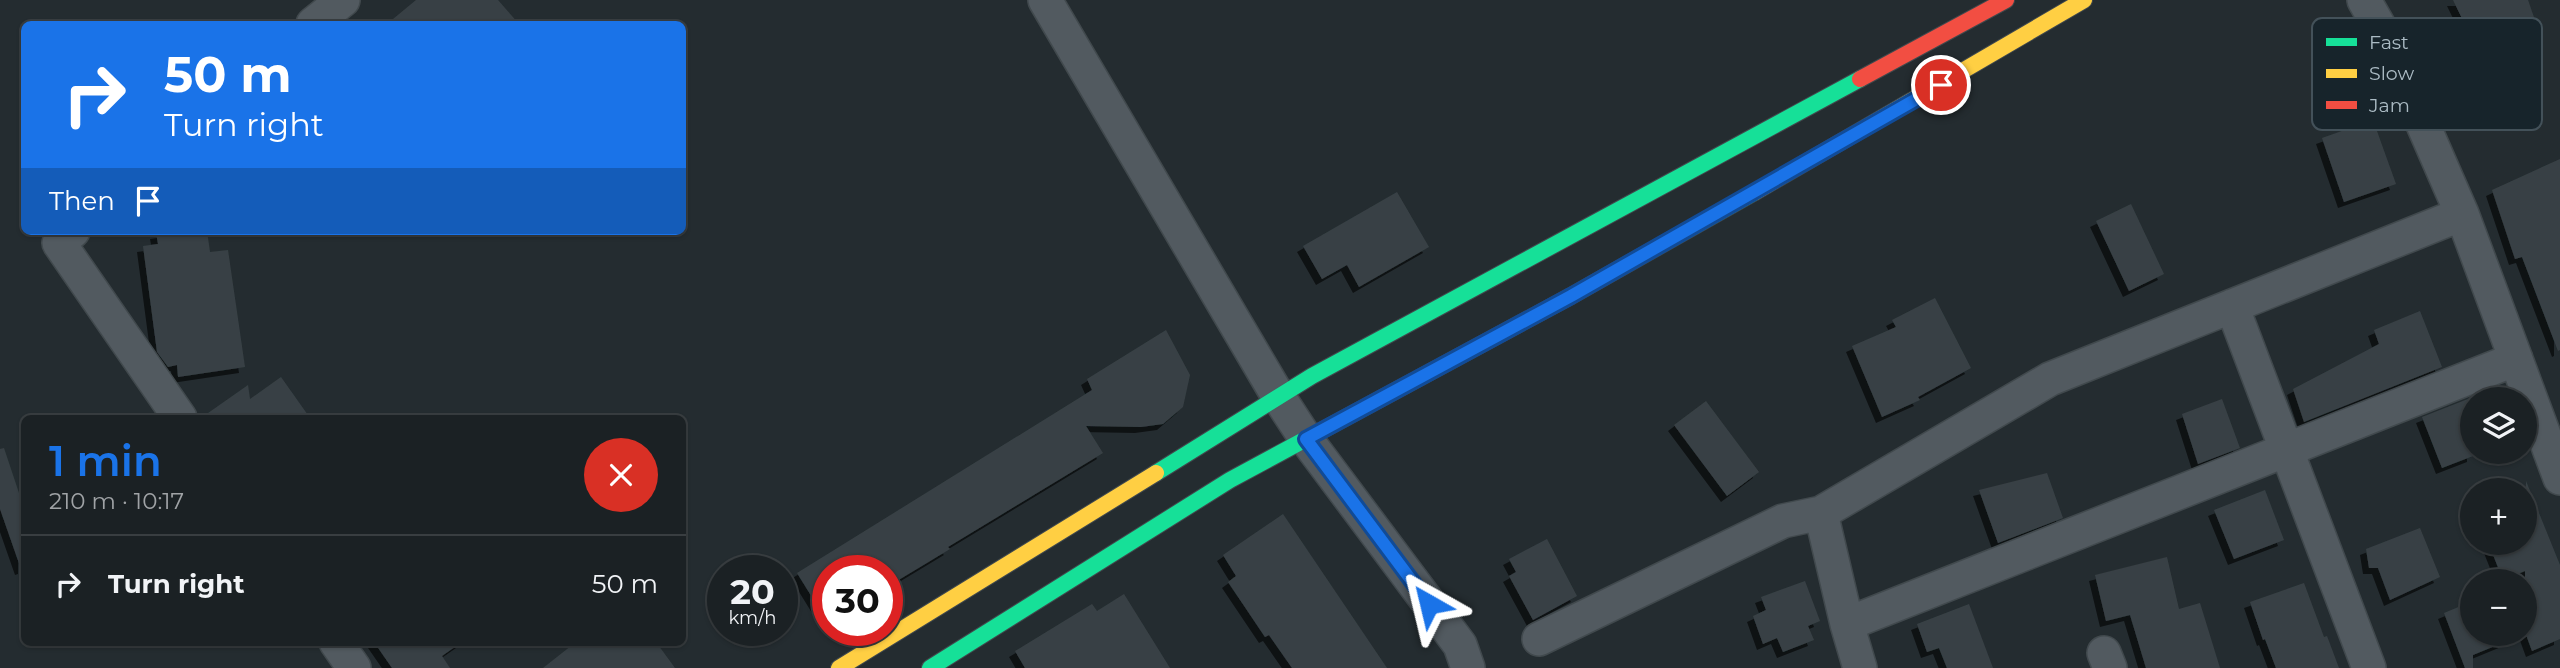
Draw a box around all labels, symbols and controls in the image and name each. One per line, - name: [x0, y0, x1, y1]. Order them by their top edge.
- legend: [2312, 18, 2542, 130]
- text: Fast: [2369, 31, 2409, 54]
- text: 50 m: [164, 45, 292, 104]
- icon: right: [49, 49, 140, 140]
- pin: [1911, 55, 1971, 115]
- text: Slow: [2369, 62, 2414, 85]
- icon: arrive: [1922, 66, 1960, 104]
- text: Jam: [2368, 94, 2410, 117]
- text: Turn right: [164, 105, 324, 144]
- icon: arrive: [129, 182, 167, 220]
- text: Then: [49, 185, 115, 217]
- map controls: [2460, 387, 2537, 646]
- button: layers: [2460, 387, 2537, 464]
- text: 1 min: [49, 435, 162, 487]
- button: close: [584, 438, 658, 512]
- button: +: [2460, 478, 2537, 555]
- text: 210 m · 10:17: [49, 487, 184, 515]
- speed limit sign: 30: [812, 555, 903, 646]
- icon: right: [49, 565, 87, 603]
- position arrow: [1392, 567, 1466, 641]
- text: Turn right: [108, 568, 244, 600]
- text: 50 m: [592, 568, 658, 600]
- button: −: [2460, 569, 2537, 646]
- text: 20: [730, 570, 775, 613]
- text: km/h: [728, 607, 777, 629]

